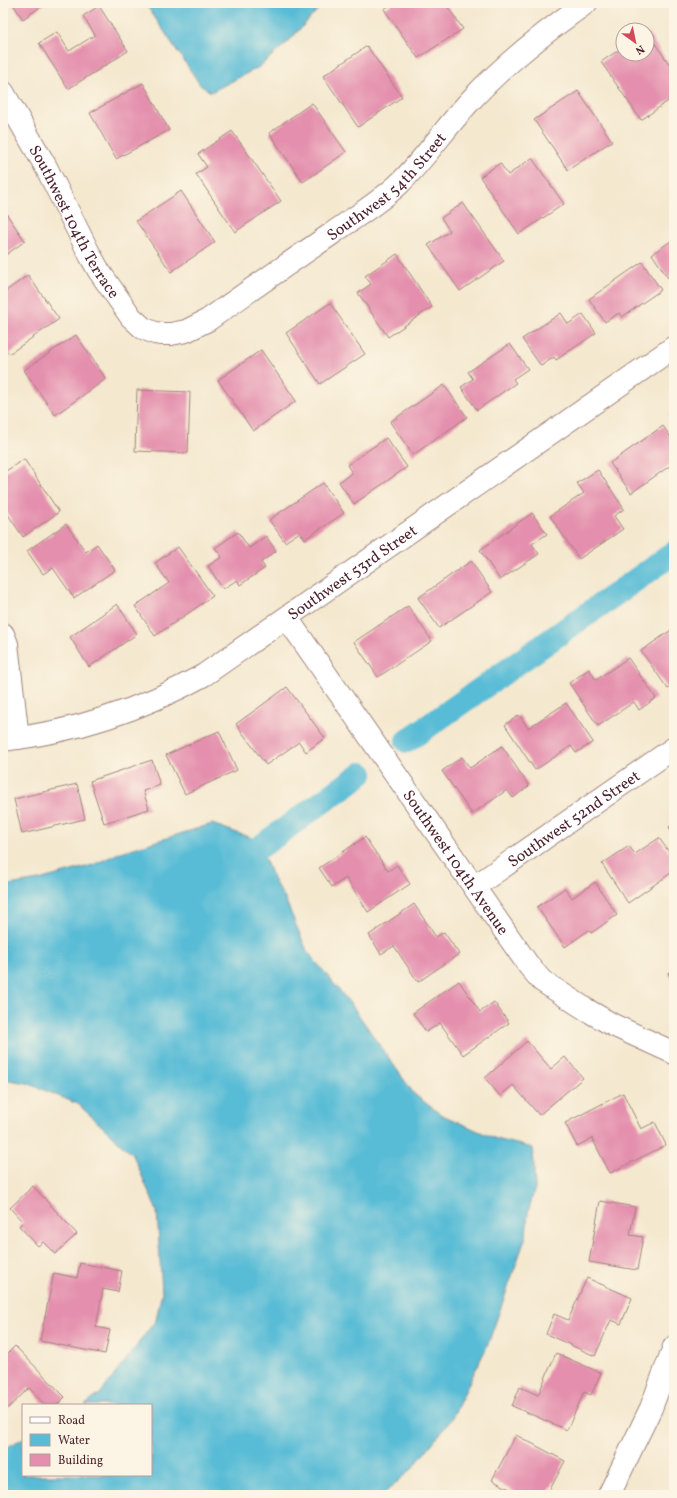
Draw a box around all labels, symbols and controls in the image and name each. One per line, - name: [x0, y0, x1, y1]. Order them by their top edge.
- north arrow: [615, 22, 655, 62]
- text: N: [632, 41, 647, 58]
- street label: Southwest 54th Street: [323, 128, 453, 247]
- street label: Southwest 104th Terrace: [23, 142, 124, 303]
- street label: Southwest 53rd Street: [284, 520, 423, 626]
- street label: Southwest 52nd Street: [504, 766, 645, 873]
- street label: Southwest 104th Avenue: [397, 786, 513, 940]
- legend: [22, 1404, 152, 1476]
- text: Road: [58, 1413, 85, 1429]
- text: Water: [58, 1433, 90, 1449]
- text: Building: [58, 1453, 103, 1469]

